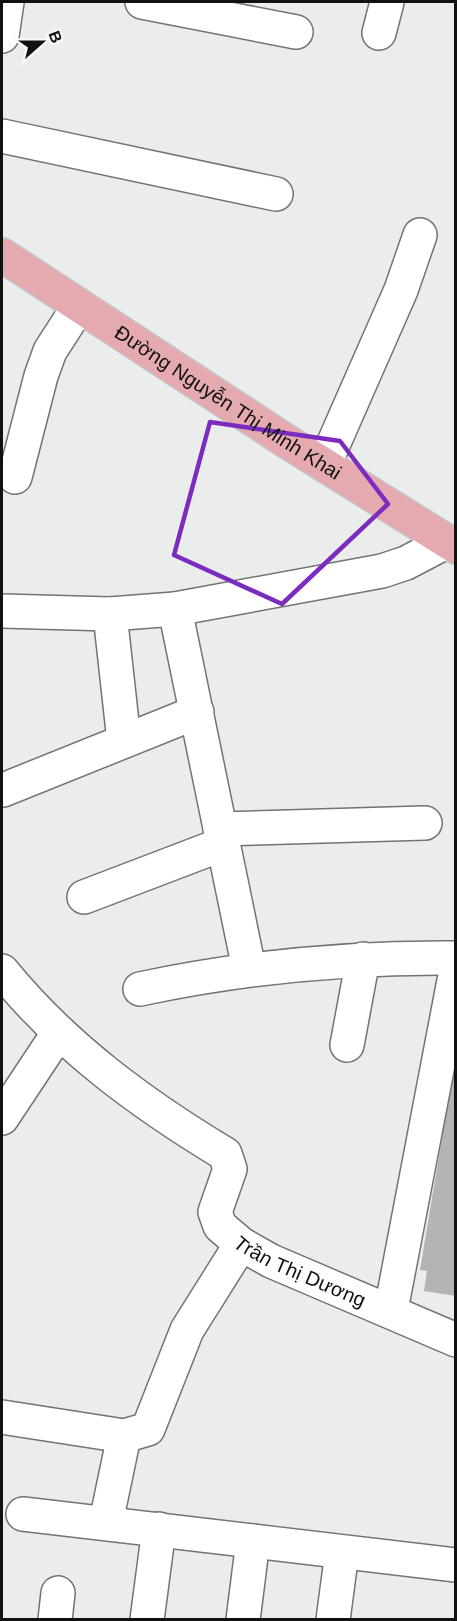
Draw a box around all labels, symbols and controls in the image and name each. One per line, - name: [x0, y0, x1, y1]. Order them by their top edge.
- north arrow: [12, 12, 72, 72]
- text: B: [46, 28, 66, 45]
- street label: Đường Nguyễn Thị Minh Khai: [111, 321, 345, 484]
- street label: Trần Thị Dương: [229, 1232, 369, 1311]

